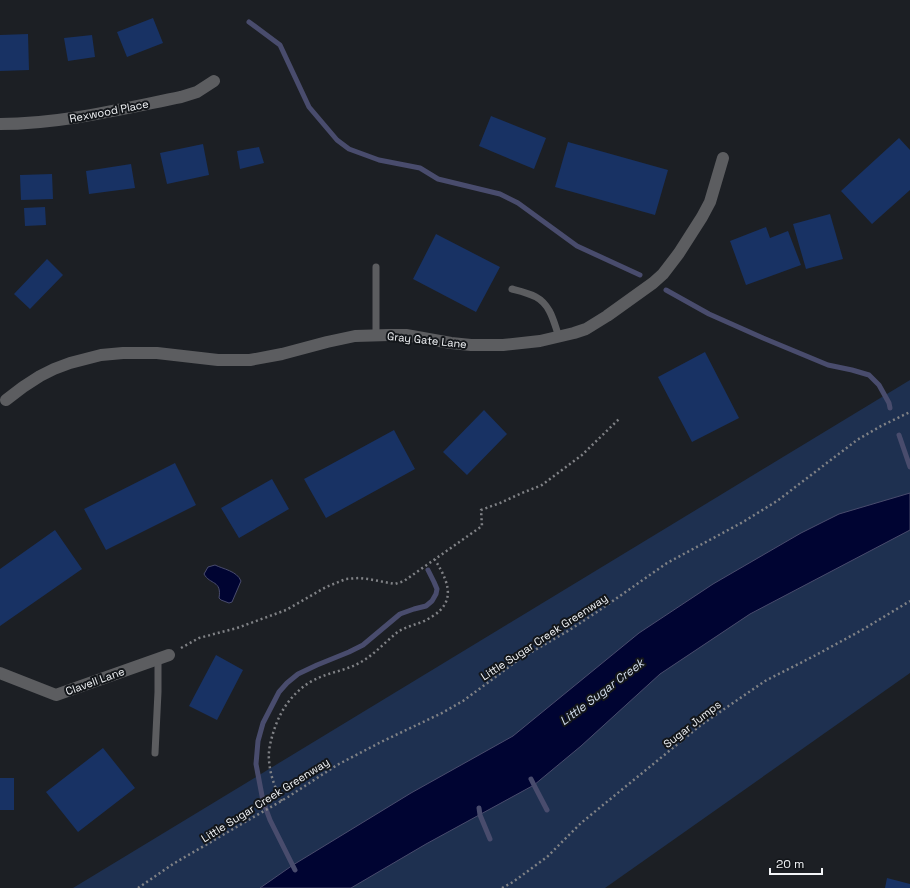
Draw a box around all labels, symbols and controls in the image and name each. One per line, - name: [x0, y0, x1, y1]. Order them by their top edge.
- street label: Rexwood Place: [68, 96, 150, 126]
- street label: Gray Gate Lane: [386, 329, 468, 351]
- street label: Little Sugar Creek Greenway: [478, 591, 610, 683]
- water label: Little Sugar Creek: [557, 654, 649, 729]
- street label: Clavell Lane: [64, 664, 126, 698]
- street label: Sugar Jumps: [660, 697, 724, 751]
- street label: Little Sugar Creek Greenway: [198, 755, 332, 845]
- scale bar: [770, 850, 822, 876]
- text: 20 m: [776, 856, 804, 872]

